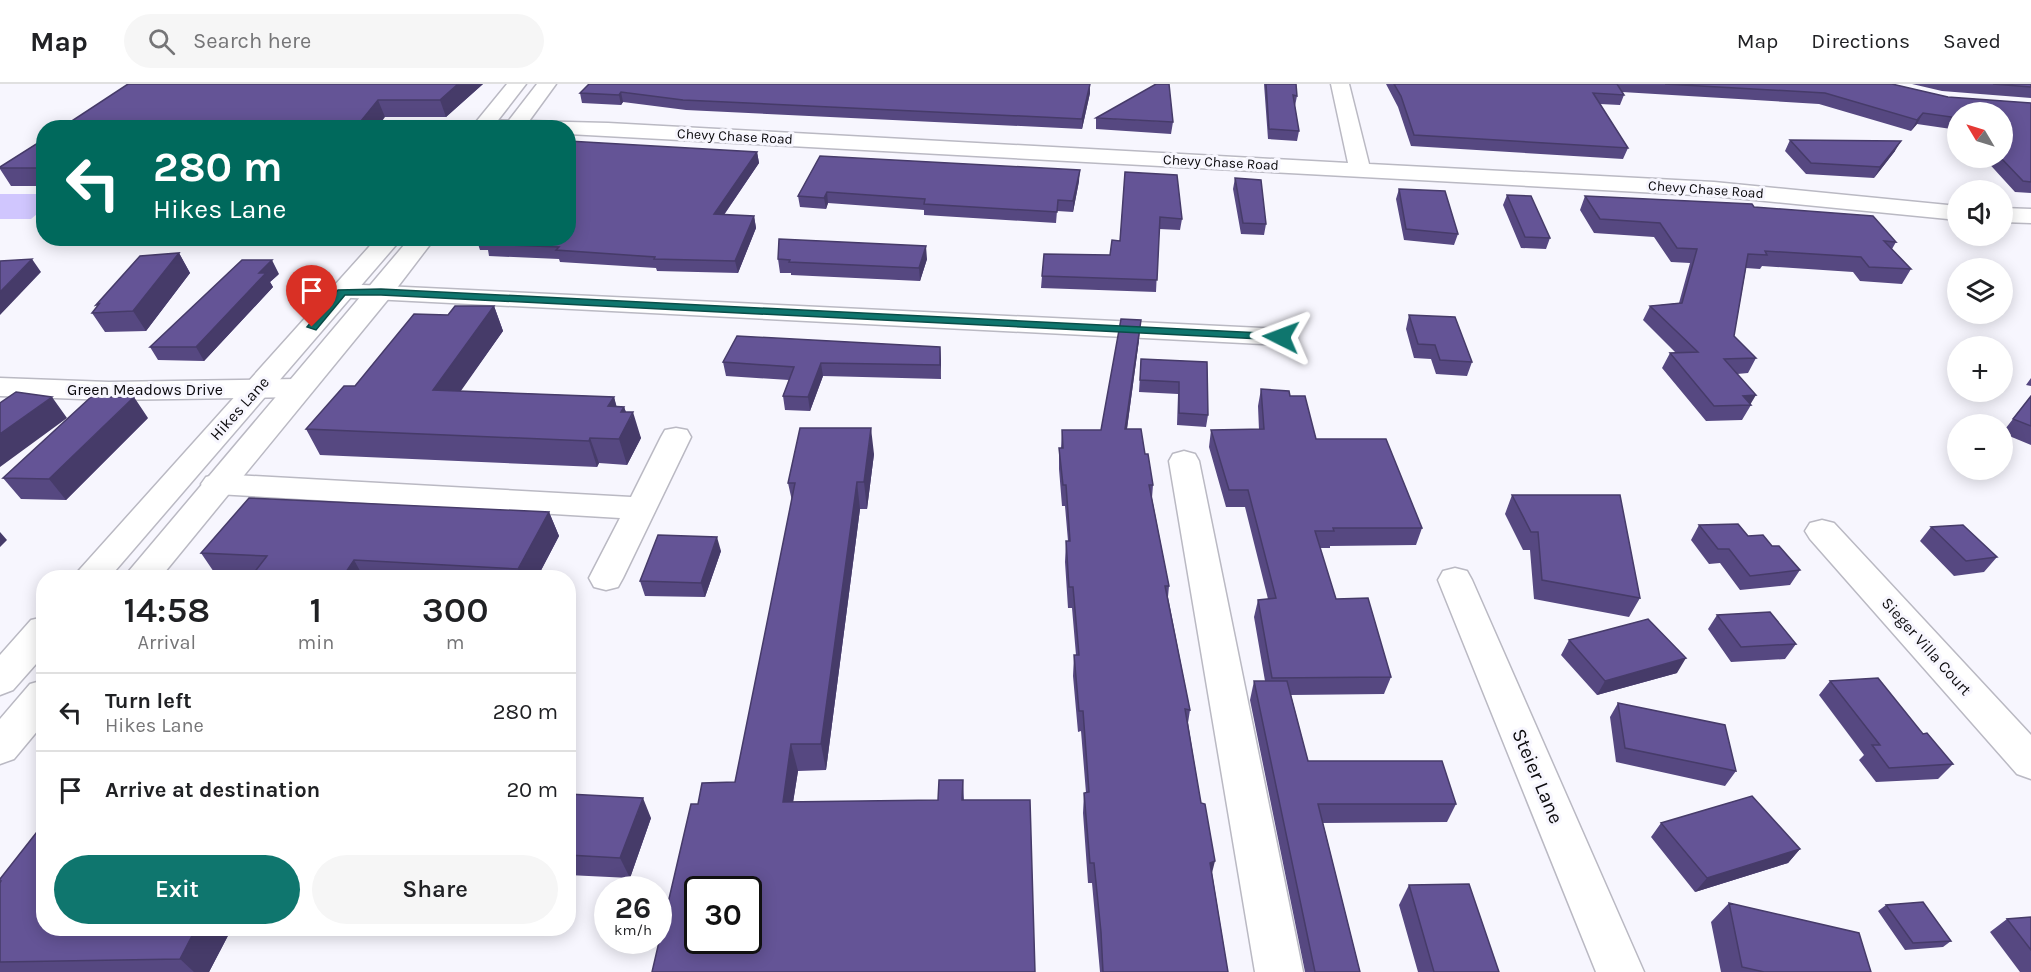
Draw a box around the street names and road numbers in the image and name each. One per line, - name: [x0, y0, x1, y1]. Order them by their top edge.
- street label: Chevy Chase Road: [677, 125, 793, 148]
- street label: Chevy Chase Road: [1163, 151, 1279, 174]
- street label: Chevy Chase Road: [1648, 177, 1764, 202]
- street label: Hikes Lane: [206, 373, 273, 444]
- street label: Green Meadows Drive: [67, 380, 223, 399]
- street label: Sieger Villa Court: [1878, 594, 1975, 699]
- street label: Steier Lane: [1507, 725, 1568, 827]

